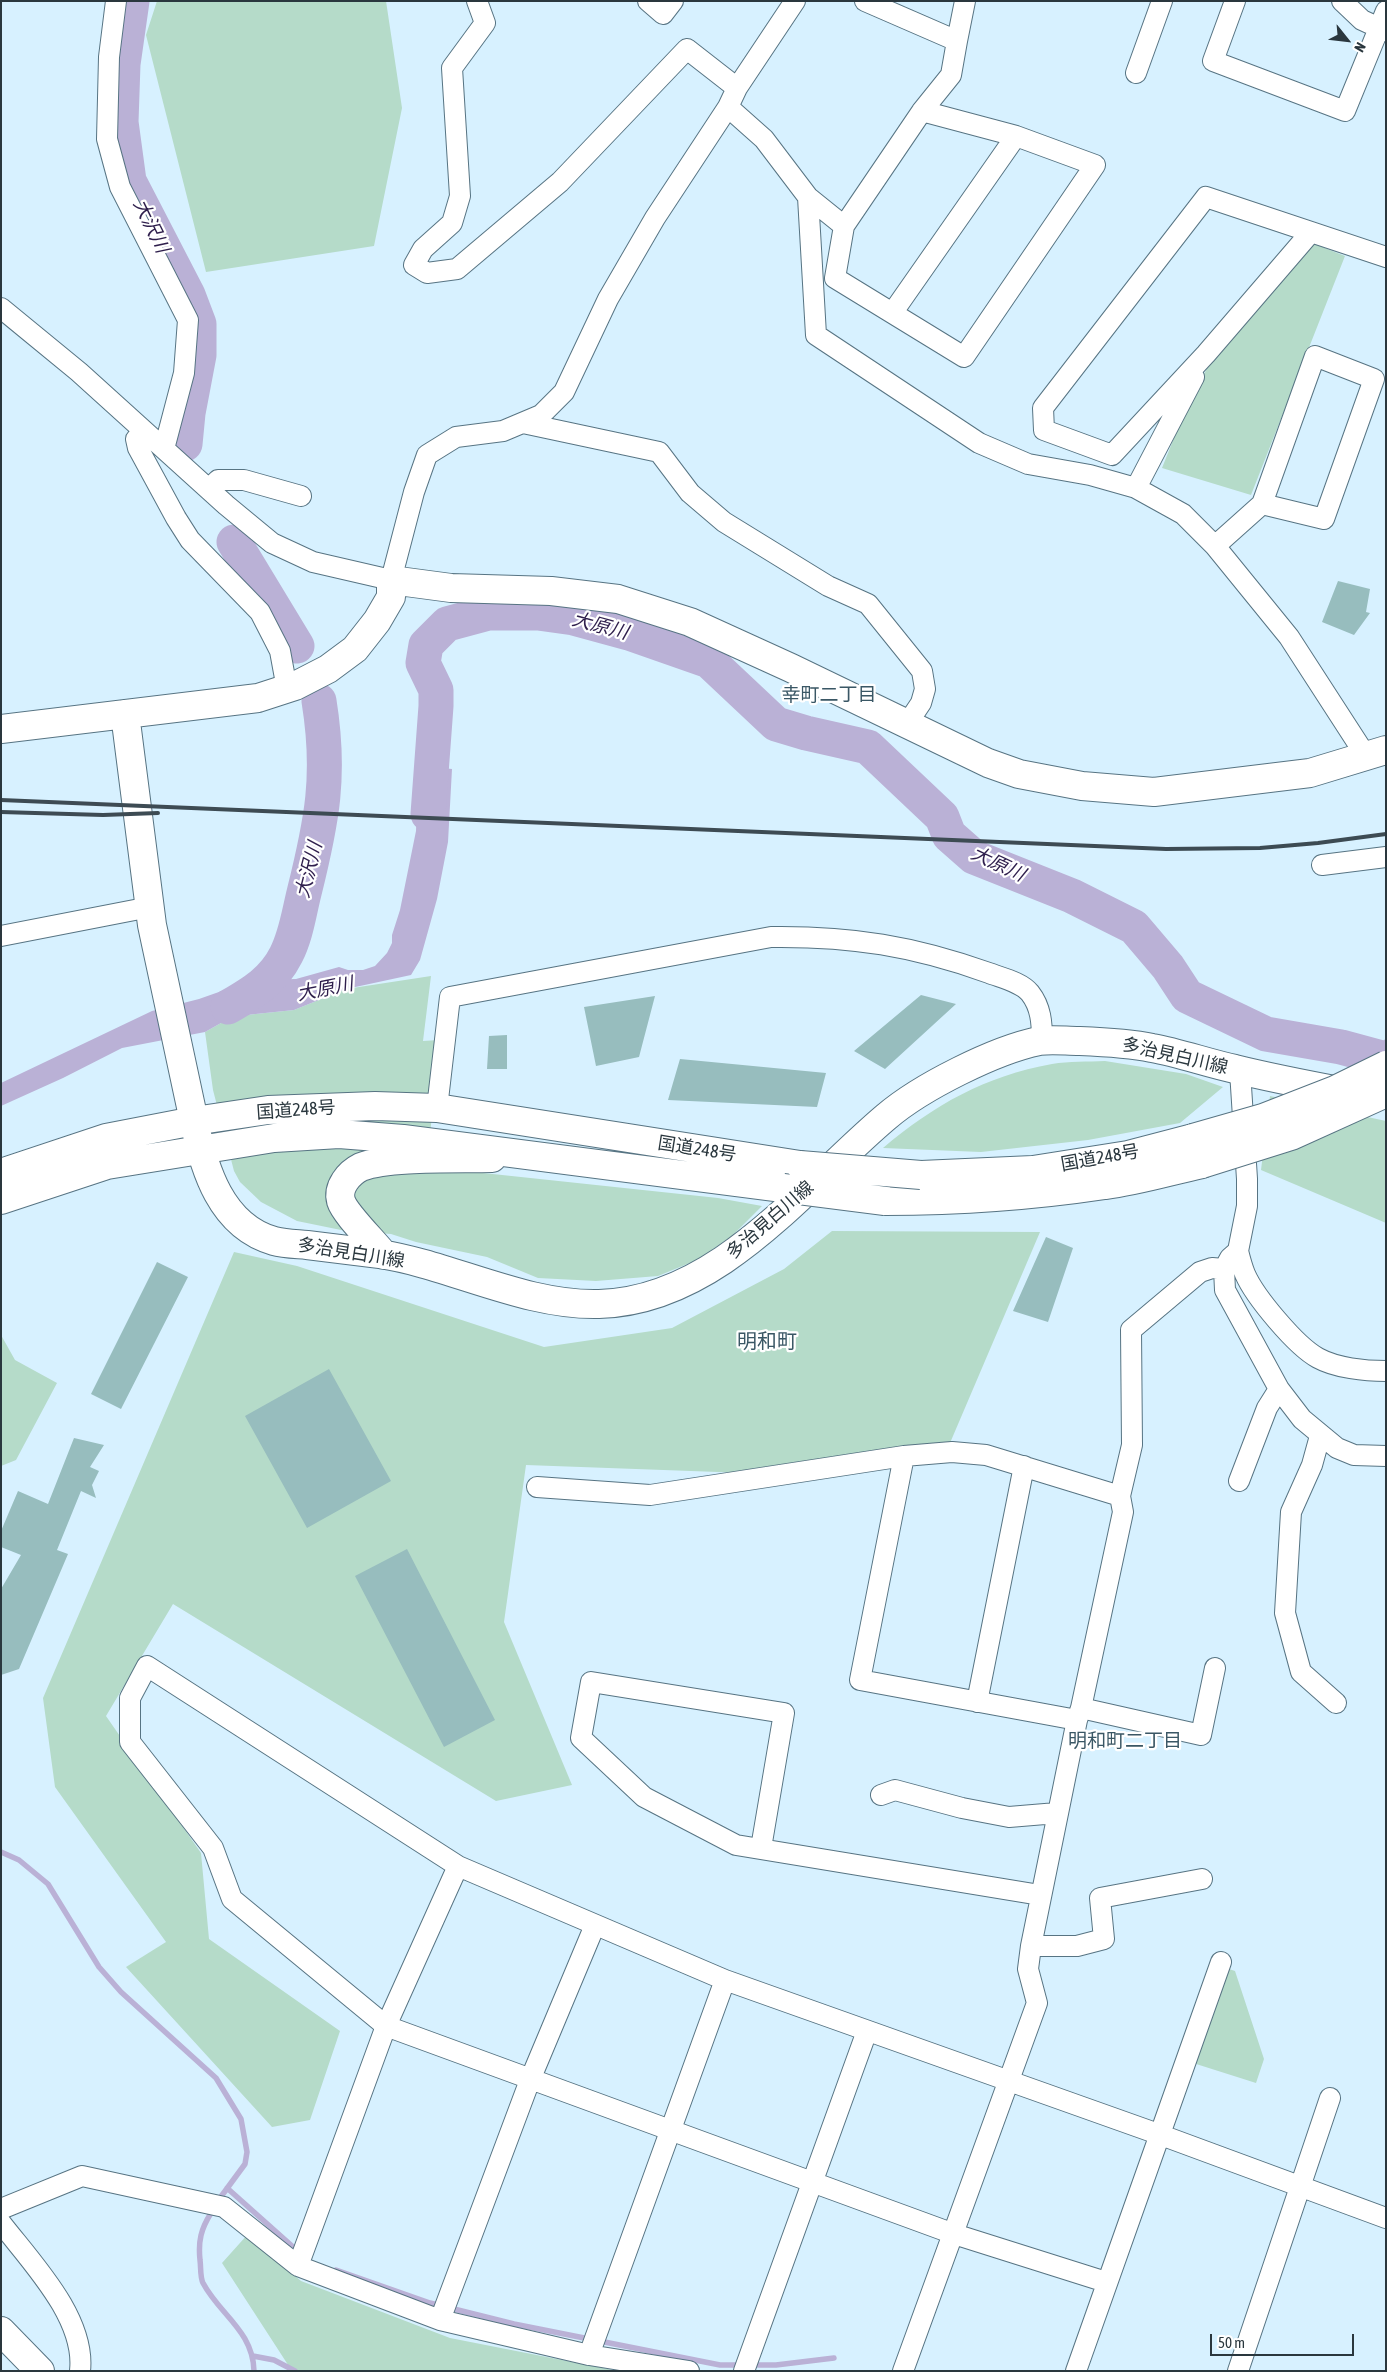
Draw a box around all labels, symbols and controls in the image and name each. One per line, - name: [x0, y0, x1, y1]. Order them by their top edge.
- north arrow: [1322, 15, 1372, 65]
- text: N: [1351, 40, 1369, 55]
- water label: 大沢川: [128, 195, 174, 257]
- water label: 大原川: [570, 608, 630, 644]
- district label: 幸町二丁目: [782, 684, 876, 706]
- water label: 大沢川: [291, 840, 327, 900]
- water label: 大原川: [967, 842, 1029, 886]
- water label: 大原川: [295, 972, 355, 1006]
- street label: 多治見白川線: [1120, 1033, 1230, 1079]
- street label: 国道248号: [256, 1096, 336, 1124]
- street label: 国道248号: [656, 1132, 738, 1166]
- street label: 国道248号: [1059, 1140, 1141, 1176]
- street label: 多治見白川線: [722, 1176, 818, 1264]
- street label: 多治見白川線: [296, 1234, 406, 1272]
- district label: 明和町: [737, 1330, 797, 1354]
- district label: 明和町二丁目: [1068, 1730, 1182, 1752]
- scale bar: [1212, 2324, 1356, 2356]
- text: 50 m: [1218, 2334, 1245, 2351]

